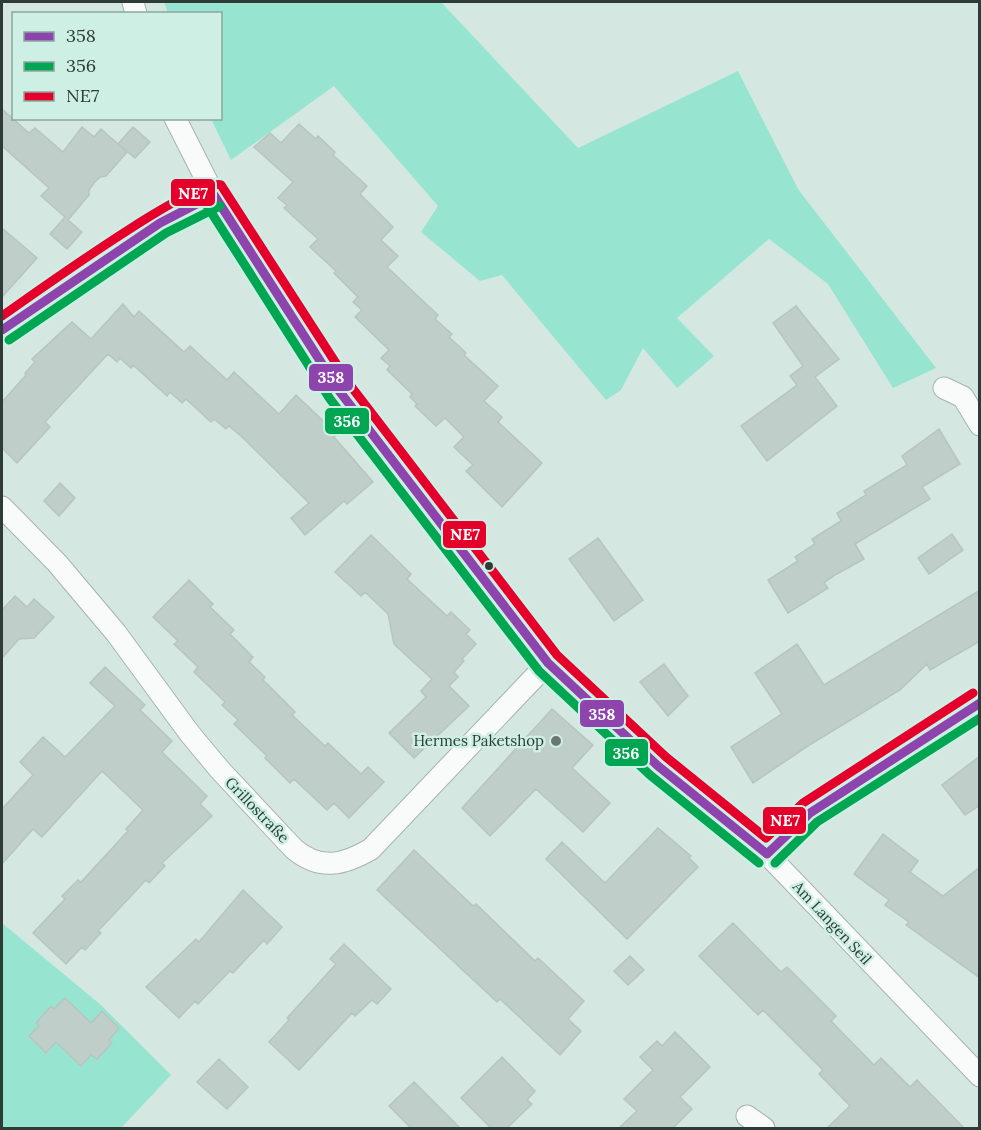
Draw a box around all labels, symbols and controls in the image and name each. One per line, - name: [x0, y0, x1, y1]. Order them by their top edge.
- legend: [12, 12, 222, 120]
- text: 358: [66, 24, 96, 47]
- text: 356: [66, 54, 96, 77]
- text: NE7: [66, 84, 99, 107]
- line badge: NE7: [170, 178, 216, 207]
- text: NE7: [178, 183, 208, 203]
- line badge: 358: [308, 363, 354, 392]
- text: 358: [318, 367, 344, 387]
- line badge: 356: [324, 407, 370, 435]
- text: 356: [334, 411, 360, 431]
- line badge: NE7: [442, 520, 487, 549]
- text: NE7: [450, 524, 480, 544]
- unlabelled marker: [483, 560, 495, 572]
- line badge: 358: [579, 699, 625, 728]
- text: 358: [589, 704, 615, 724]
- place label: Hermes Paketshop: [413, 731, 544, 750]
- marker: Hermes Paketshop: [549, 734, 563, 748]
- line badge: 356: [604, 738, 649, 767]
- text: 356: [613, 743, 639, 763]
- street label: Grillostraße: [221, 773, 293, 847]
- line badge: NE7: [762, 806, 807, 835]
- text: NE7: [770, 810, 800, 830]
- street label: Am Langen Seil: [788, 876, 876, 968]

